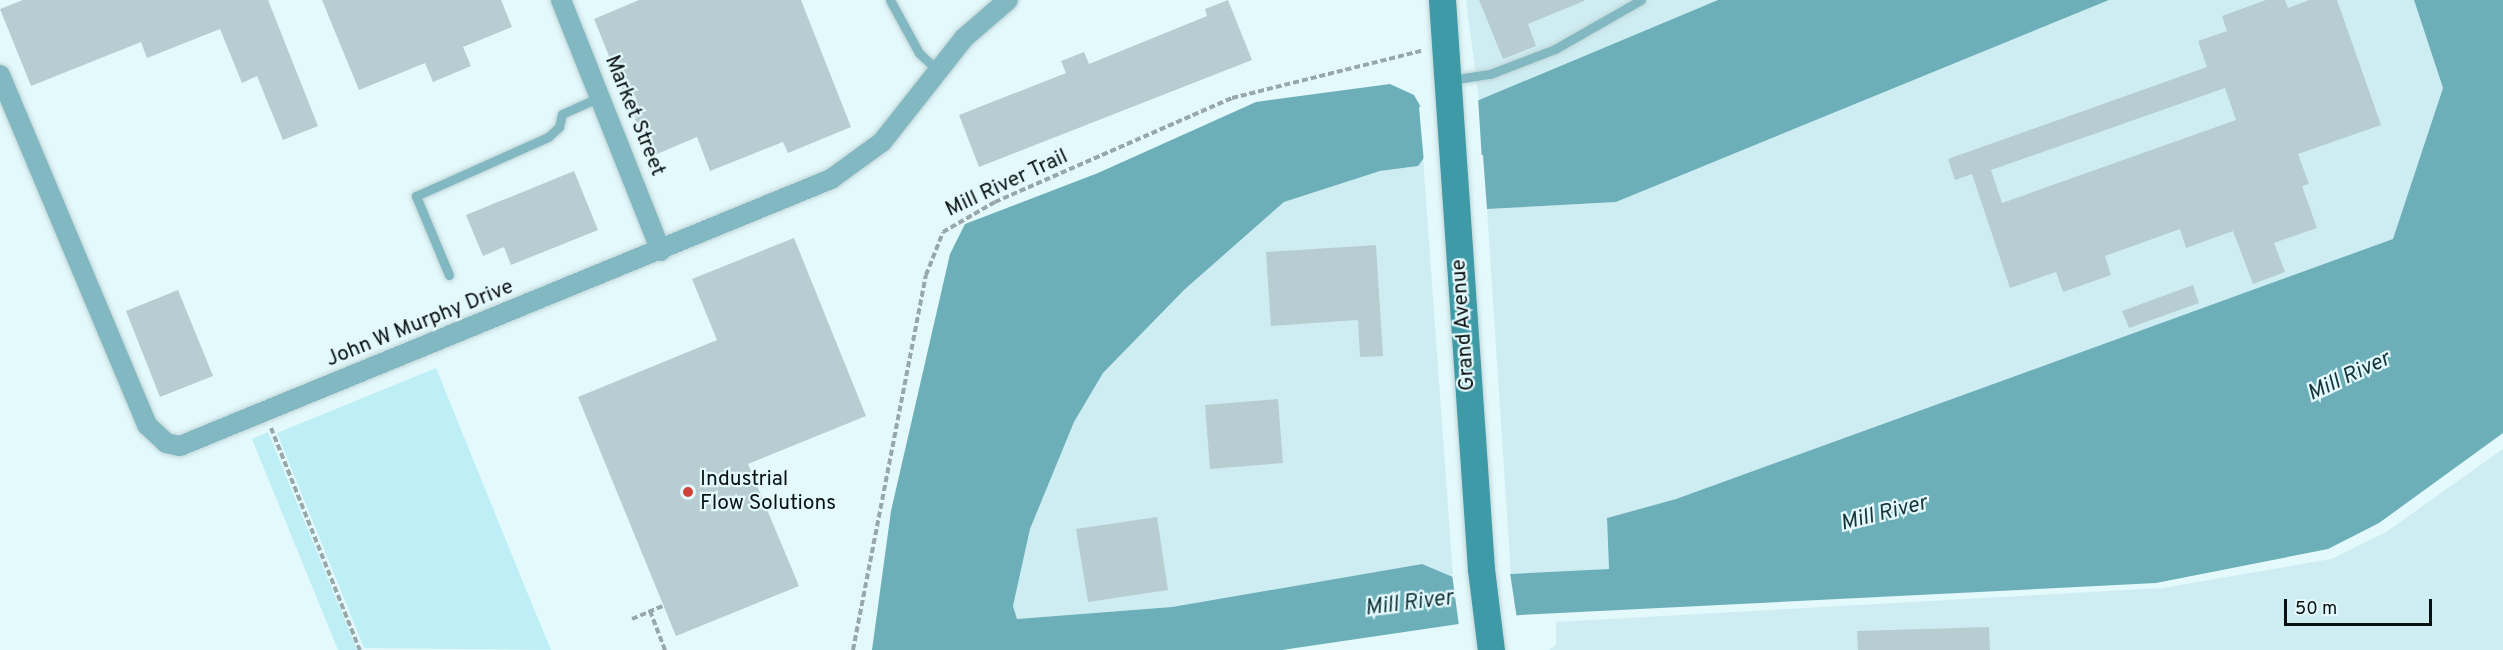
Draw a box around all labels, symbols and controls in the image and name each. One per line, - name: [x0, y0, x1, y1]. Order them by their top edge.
- street label: Market Street: [598, 52, 670, 180]
- street label: Mill River Trail: [942, 145, 1072, 223]
- street label: Grand Avenue: [1447, 258, 1481, 392]
- street label: John W Murphy Drive: [322, 275, 518, 373]
- water label: Mill River: [2303, 346, 2395, 408]
- place label: Industrial Flow Solutions: [700, 467, 836, 517]
- marker: Industrial Flow Solutions: [681, 485, 695, 499]
- water label: Mill River: [1838, 490, 1930, 538]
- water label: Mill River: [1363, 586, 1455, 622]
- scale bar: [2287, 587, 2436, 625]
- text: 50 m: [2295, 598, 2337, 621]

